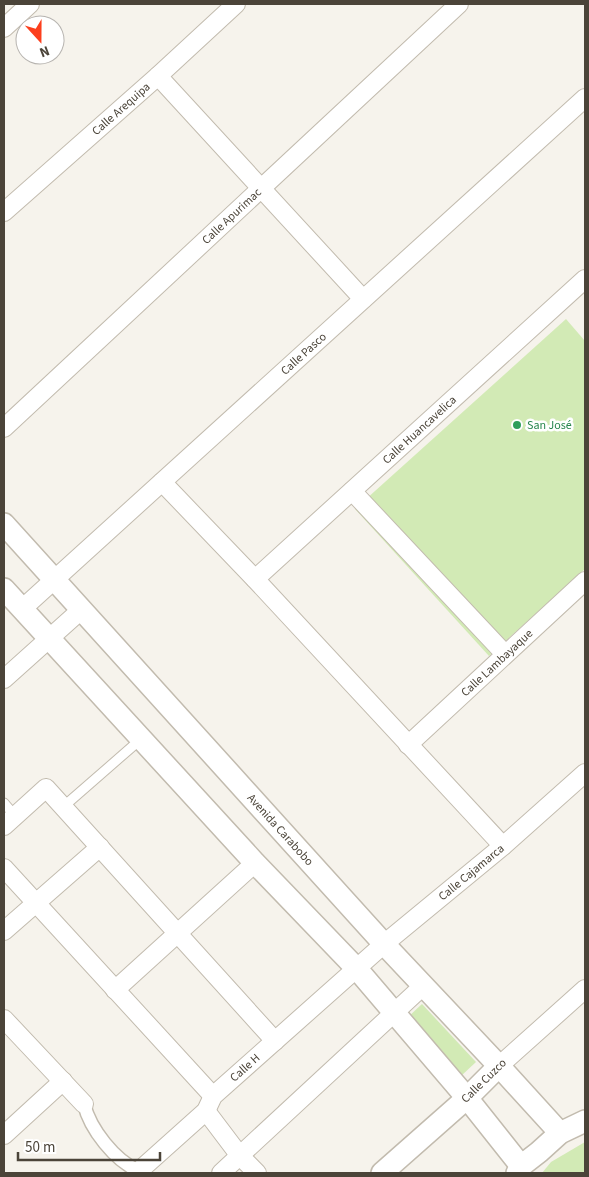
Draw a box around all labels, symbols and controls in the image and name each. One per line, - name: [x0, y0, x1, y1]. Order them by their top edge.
- north arrow: [15, 15, 65, 65]
- text: N: [36, 40, 52, 62]
- street label: Calle Arequipa: [88, 78, 154, 139]
- street label: Calle Apurimac: [198, 184, 265, 248]
- street label: Calle Pasco: [277, 328, 330, 379]
- street label: Calle Huancavelica: [378, 391, 460, 468]
- place label: San José: [527, 417, 572, 434]
- marker: San José: [511, 419, 523, 431]
- street label: Calle Lambayaque: [457, 625, 536, 700]
- street label: Avenida Carabobo: [243, 790, 318, 869]
- street label: Calle Cajamarca: [435, 840, 508, 904]
- street label: Calle H: [226, 1050, 264, 1086]
- street label: Calle Cuzco: [457, 1055, 511, 1107]
- scale bar: [18, 1130, 160, 1162]
- text: 50 m: [25, 1137, 55, 1158]

